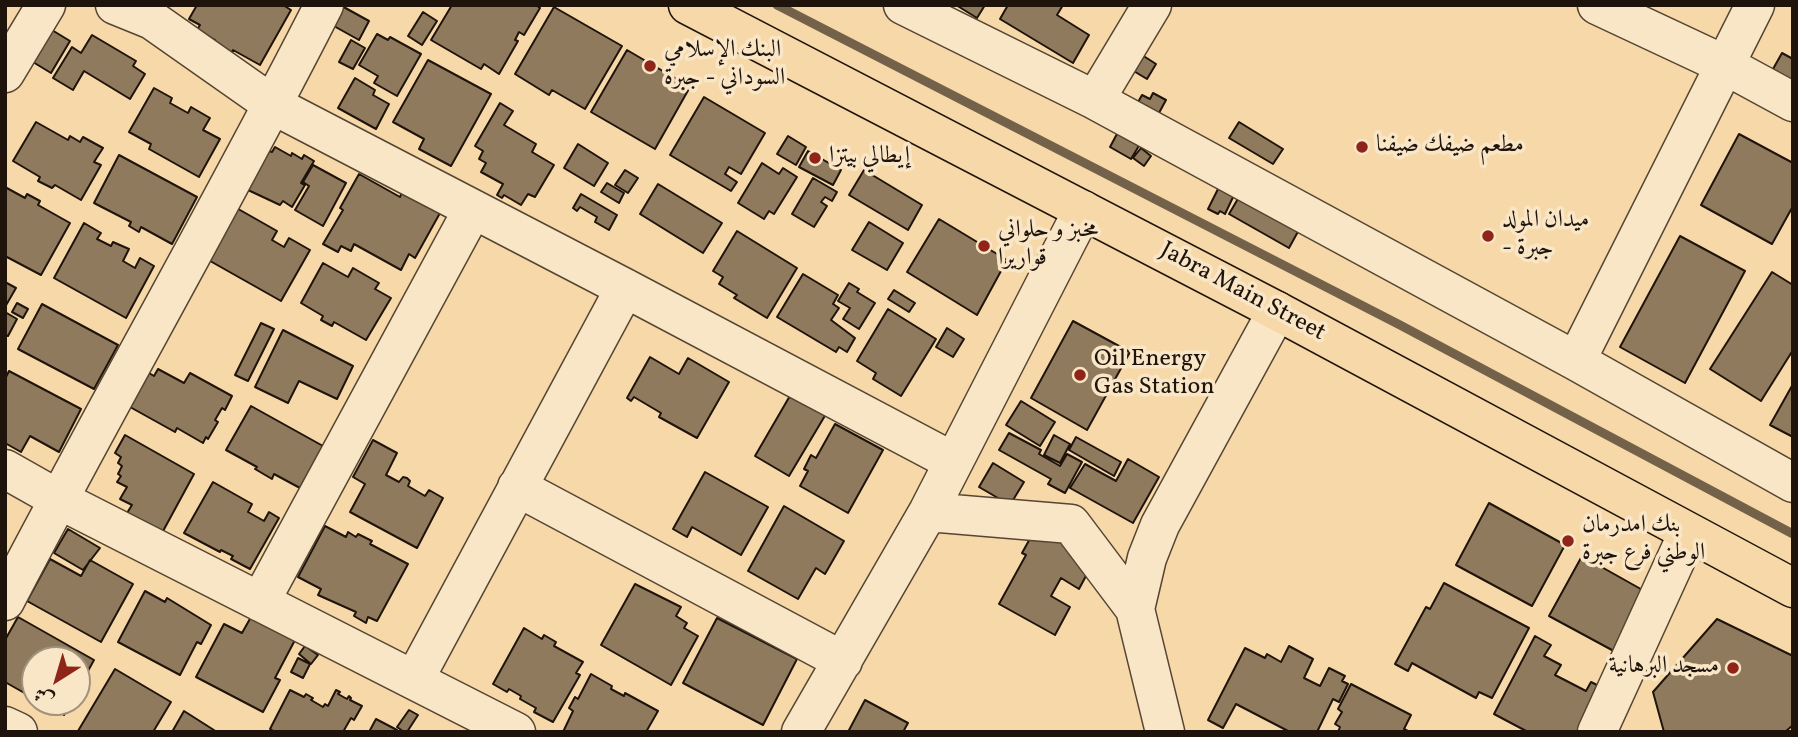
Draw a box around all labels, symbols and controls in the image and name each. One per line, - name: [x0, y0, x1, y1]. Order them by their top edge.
- place label: البنك الإسلامي السوداني - جبرة: [664, 38, 785, 94]
- marker: البنك الإسلامي السوداني - جبرة: [642, 58, 658, 74]
- place label: مطعم ضيفك ضيفنا: [1376, 133, 1524, 161]
- marker: مطعم ضيفك ضيفنا: [1354, 139, 1370, 155]
- place label: إيطالي بيتزا: [829, 144, 910, 172]
- marker: إيطالي بيتزا: [807, 150, 823, 166]
- place label: ميدان المولد - جبرة: [1502, 208, 1589, 264]
- place label: مخبز و حلواني قواريرا: [998, 218, 1098, 274]
- marker: ميدان المولد - جبرة: [1480, 228, 1496, 244]
- street label: Jabra Main Street: [1154, 237, 1330, 349]
- marker: مخبز و حلواني قواريرا: [976, 238, 992, 254]
- place label: Oil Energy Gas Station: [1094, 347, 1215, 403]
- marker: Oil Energy Gas Station: [1072, 367, 1088, 383]
- place label: بنك امدرمان الوطني فرع جبرة: [1582, 513, 1705, 569]
- marker: بنك امدرمان الوطني فرع جبرة: [1560, 533, 1576, 549]
- north arrow: [21, 646, 91, 716]
- place label: مسجد البرهانية: [1608, 654, 1719, 682]
- marker: مسجد البرهانية: [1725, 660, 1741, 676]
- text: ش: [29, 680, 60, 712]

